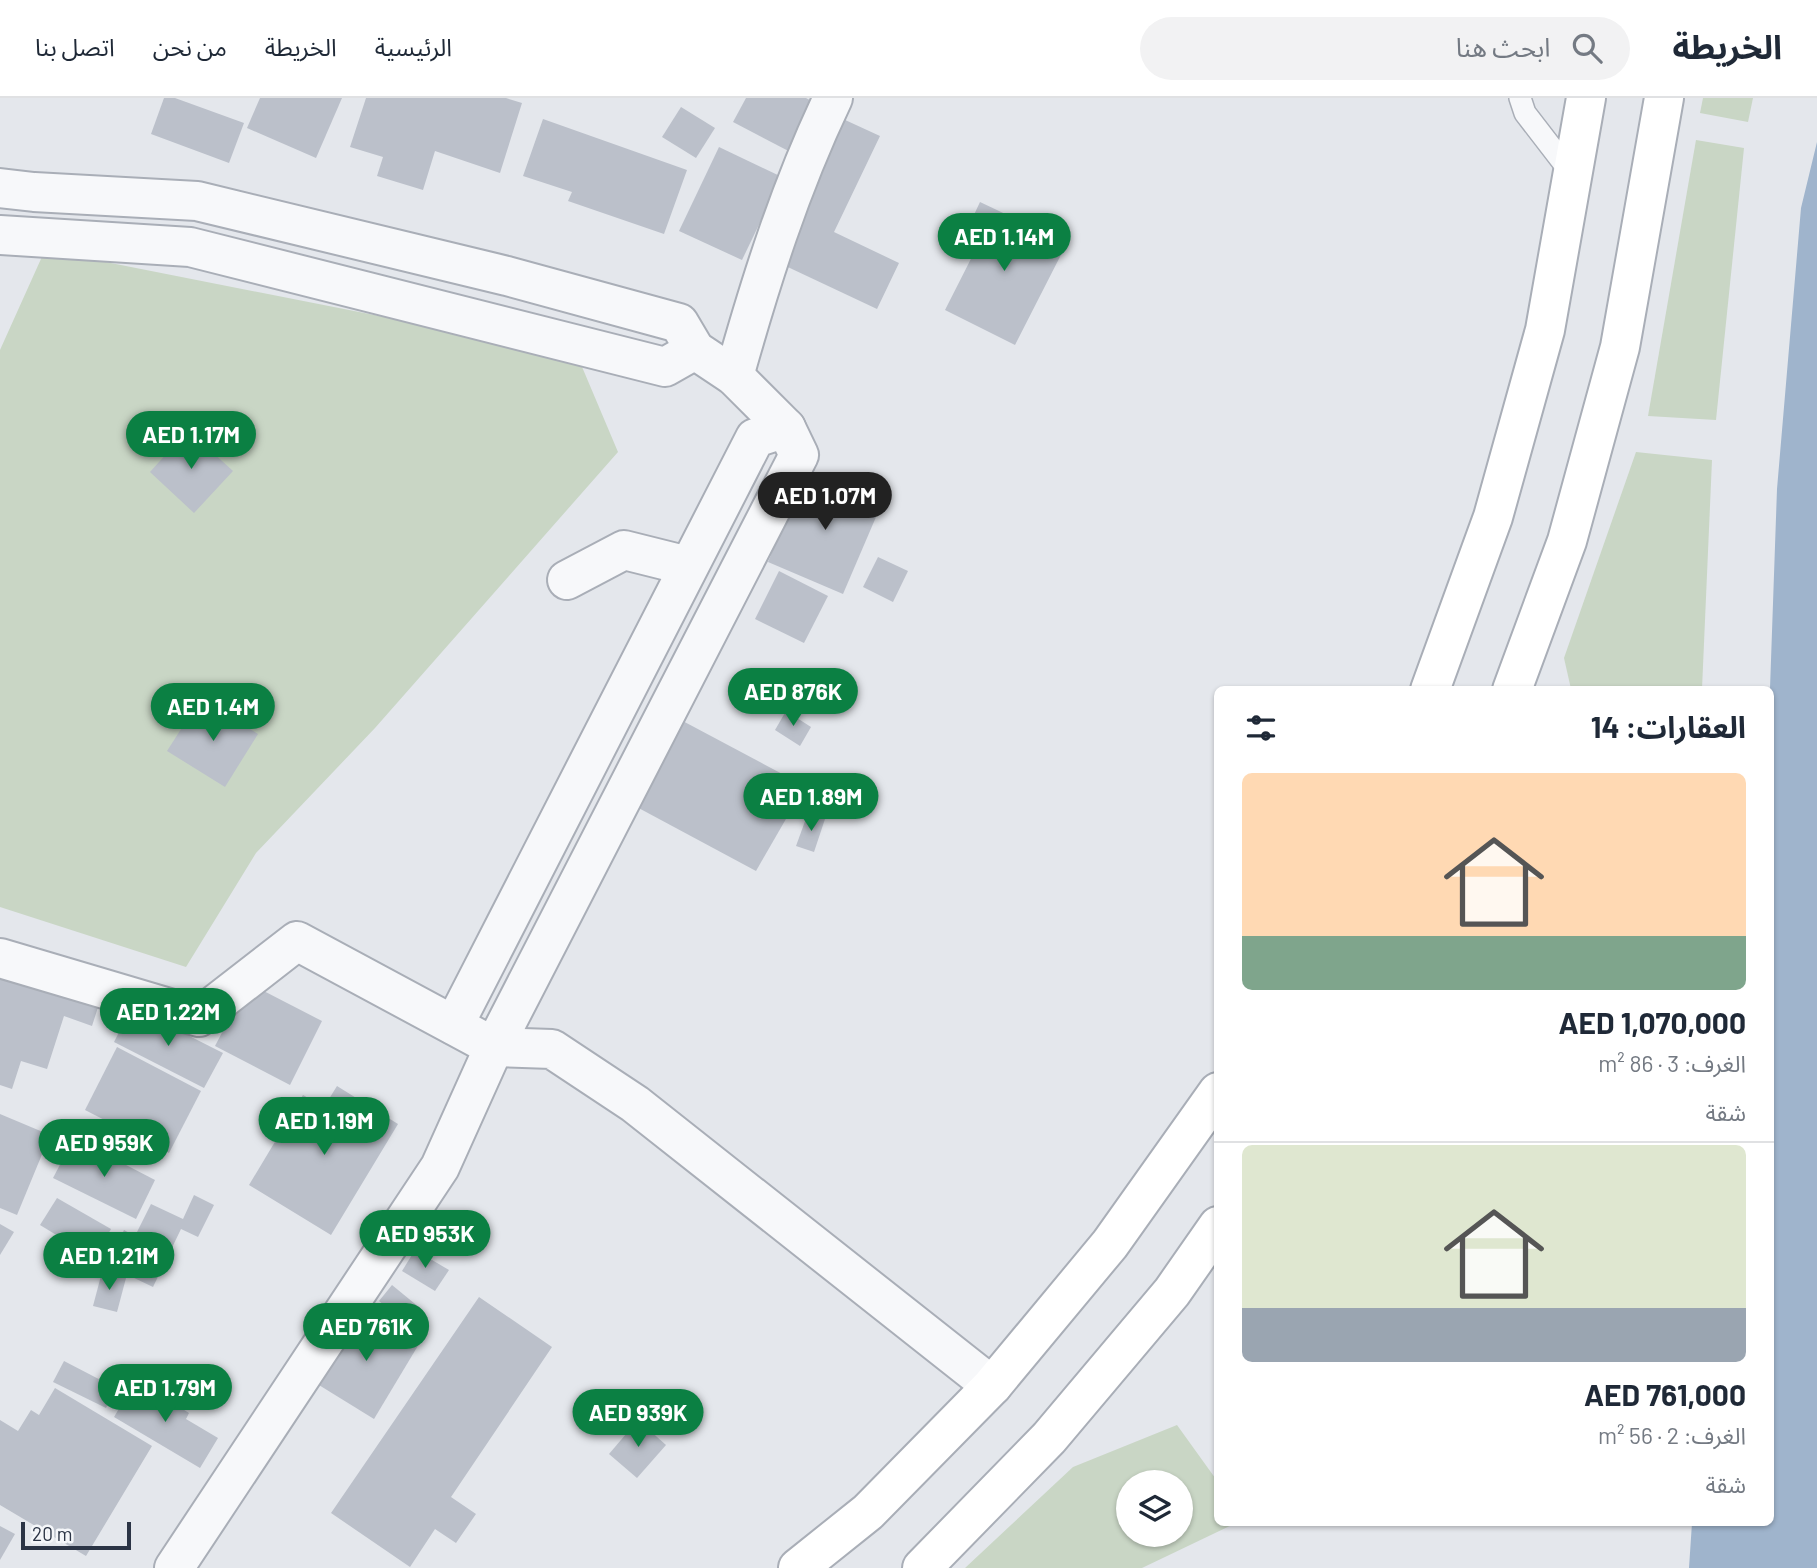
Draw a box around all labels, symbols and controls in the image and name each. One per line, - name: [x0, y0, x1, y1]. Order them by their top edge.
- search box: [1140, 17, 1630, 80]
- text: الخريطة: [1672, 26, 1782, 66]
- icon: search: [1568, 29, 1606, 67]
- text: ابحث هنا: [1456, 31, 1550, 62]
- text: اتصل بنا: [35, 32, 115, 61]
- text: من نحن: [153, 32, 227, 61]
- text: الخريطة: [265, 32, 337, 61]
- text: الرئيسية: [375, 32, 452, 61]
- pin: AED 1.14M: [924, 214, 1084, 273]
- text: AED 1.14M: [954, 222, 1054, 250]
- pin: AED 1.17M: [111, 412, 271, 471]
- text: AED 1.17M: [142, 420, 240, 448]
- pin: AED 1.07M: [745, 472, 905, 532]
- text: AED 1.07M: [774, 481, 876, 509]
- pin: AED 876K: [721, 668, 865, 728]
- text: AED 876K: [744, 677, 842, 705]
- pin: AED 1.4M: [141, 684, 285, 743]
- text: AED 1.4M: [167, 692, 259, 720]
- text: العقارات: 14: [1591, 708, 1746, 744]
- icon: filters: [1242, 709, 1280, 747]
- pin: AED 1.89M: [731, 774, 891, 833]
- text: AED 1.89M: [759, 782, 863, 810]
- icon: home: [1431, 819, 1557, 945]
- pin: AED 1.22M: [88, 988, 248, 1048]
- text: AED 1.22M: [116, 997, 220, 1025]
- text: AED 1,070,000: [1558, 1004, 1746, 1040]
- text: الغرف: 3 · 86 m²: [1598, 1049, 1746, 1077]
- pin: AED 1.19M: [244, 1098, 404, 1157]
- text: شقة: [1705, 1098, 1746, 1126]
- text: AED 1.19M: [275, 1106, 373, 1134]
- pin: AED 959K: [32, 1119, 176, 1179]
- text: AED 959K: [55, 1128, 153, 1156]
- icon: home: [1431, 1191, 1557, 1317]
- pin: AED 953K: [353, 1210, 497, 1270]
- text: AED 953K: [375, 1219, 475, 1247]
- pin: AED 1.21M: [29, 1232, 189, 1292]
- text: AED 1.21M: [59, 1241, 159, 1269]
- pin: AED 761K: [294, 1304, 438, 1363]
- text: AED 761K: [319, 1312, 413, 1340]
- pin: AED 1.79M: [85, 1364, 245, 1424]
- text: AED 1.79M: [114, 1373, 216, 1401]
- text: AED 761,000: [1584, 1376, 1746, 1412]
- pin: AED 939K: [566, 1390, 710, 1449]
- text: AED 939K: [589, 1398, 687, 1426]
- text: الغرف: 2 · 56 m²: [1598, 1421, 1746, 1449]
- map controls: [1116, 1470, 1193, 1547]
- button: layers: [1116, 1470, 1193, 1547]
- text: شقة: [1705, 1470, 1746, 1498]
- scale bar: [21, 1519, 131, 1551]
- text: 20 m: [32, 1522, 72, 1545]

